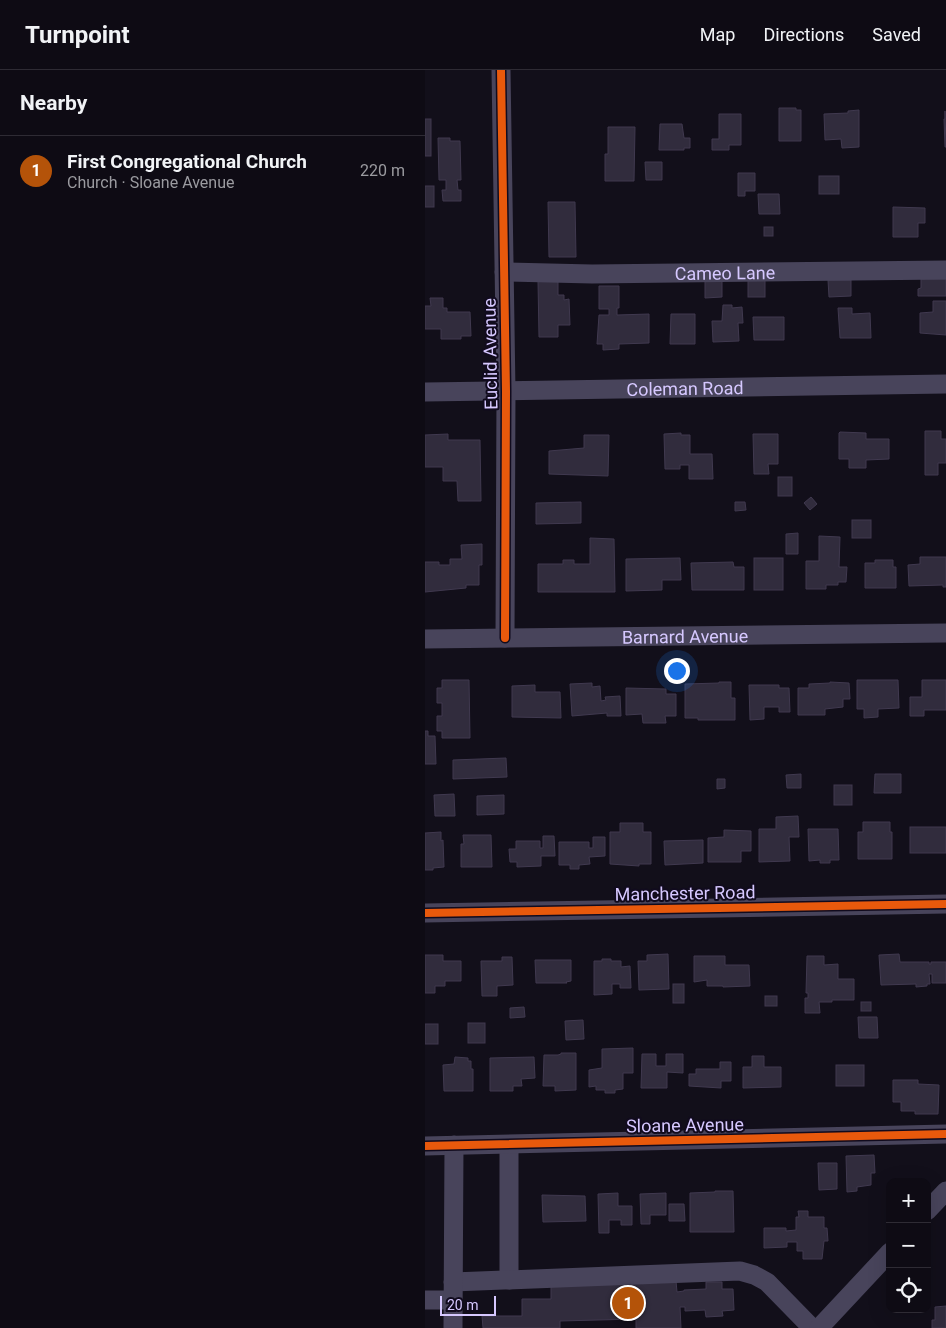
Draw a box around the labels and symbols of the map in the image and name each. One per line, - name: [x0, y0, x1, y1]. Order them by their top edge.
- street label: Cameo Lane: [675, 261, 775, 284]
- street label: Euclid Avenue: [479, 298, 501, 410]
- street label: Coleman Road: [626, 377, 744, 399]
- street label: Barnard Avenue: [622, 625, 748, 647]
- your location: [664, 658, 690, 684]
- street label: Manchester Road: [614, 881, 756, 905]
- street label: Sloane Avenue: [626, 1113, 744, 1137]
- pin: 1: [612, 1284, 644, 1322]
- scale bar: [440, 1293, 496, 1316]

